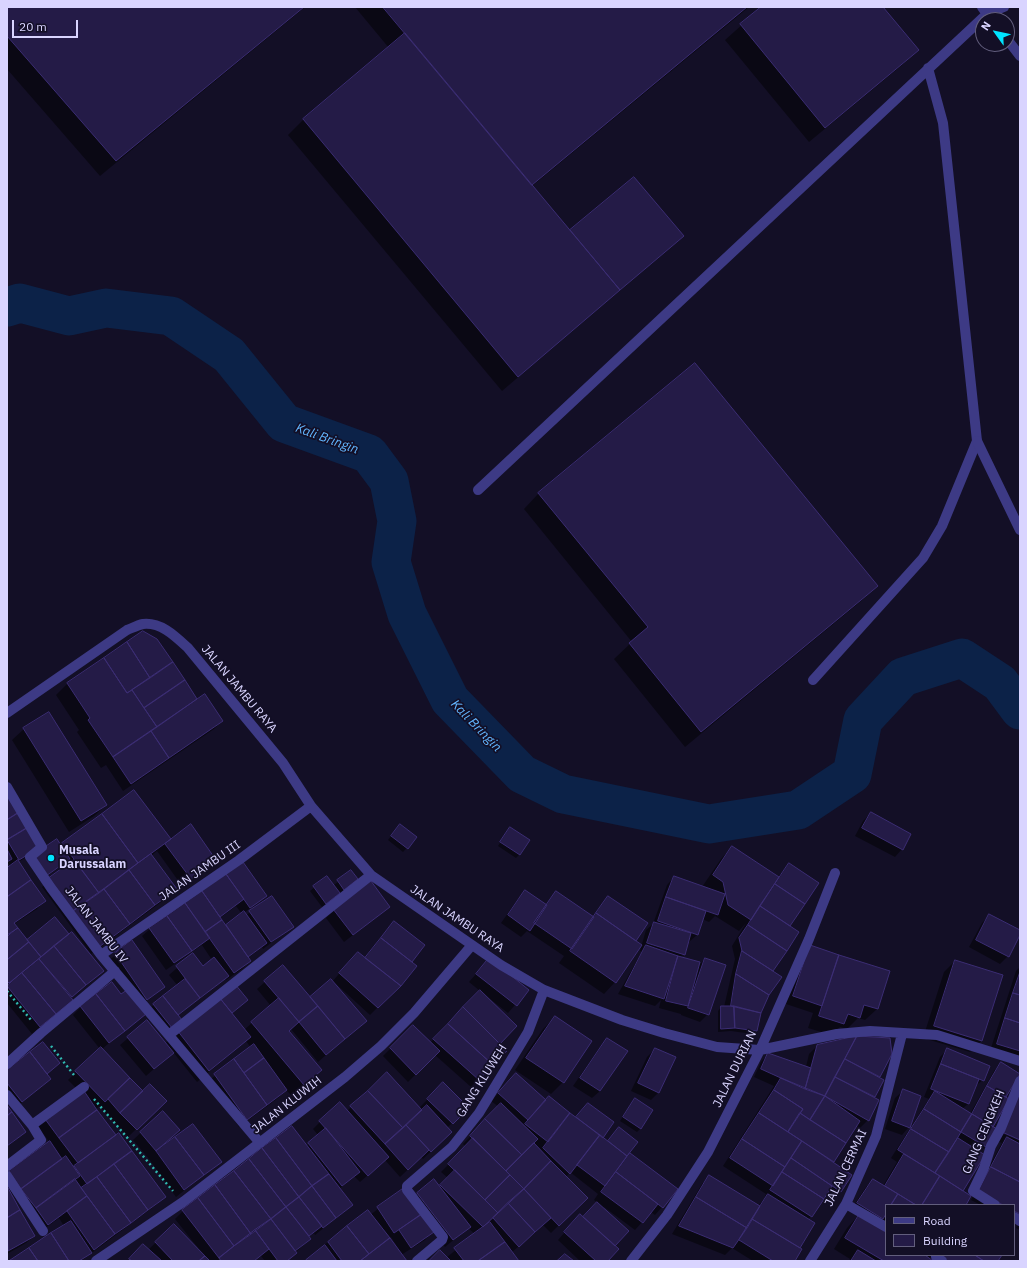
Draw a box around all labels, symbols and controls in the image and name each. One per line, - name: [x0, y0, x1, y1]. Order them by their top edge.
- scale bar: [14, 12, 80, 38]
- north arrow: [975, 12, 1015, 52]
- text: 20 m: [19, 19, 47, 34]
- text: N: [978, 19, 994, 33]
- water label: Kali Bringin: [293, 420, 361, 458]
- street label: JALAN JAMBU RAYA: [198, 642, 280, 736]
- water label: Kali Bringin: [447, 697, 505, 755]
- street label: JALAN JAMBU III: [157, 838, 243, 904]
- place label: Musala Darussalam: [59, 844, 126, 872]
- marker: Musala Darussalam: [46, 853, 56, 863]
- street label: JALAN JAMBU RAYA: [407, 882, 507, 956]
- street label: JALAN JAMBU IV: [62, 884, 130, 966]
- street label: JALAN DURIAN: [710, 1028, 760, 1110]
- street label: GANG KLUWEH: [454, 1042, 510, 1120]
- street label: JALAN KLUWIH: [249, 1073, 325, 1137]
- street label: GANG CENGKEH: [960, 1088, 1008, 1176]
- street label: JALAN CERMAI: [822, 1127, 870, 1209]
- legend: [885, 1204, 1015, 1256]
- text: Road: [923, 1213, 951, 1228]
- text: Building: [923, 1233, 967, 1248]

